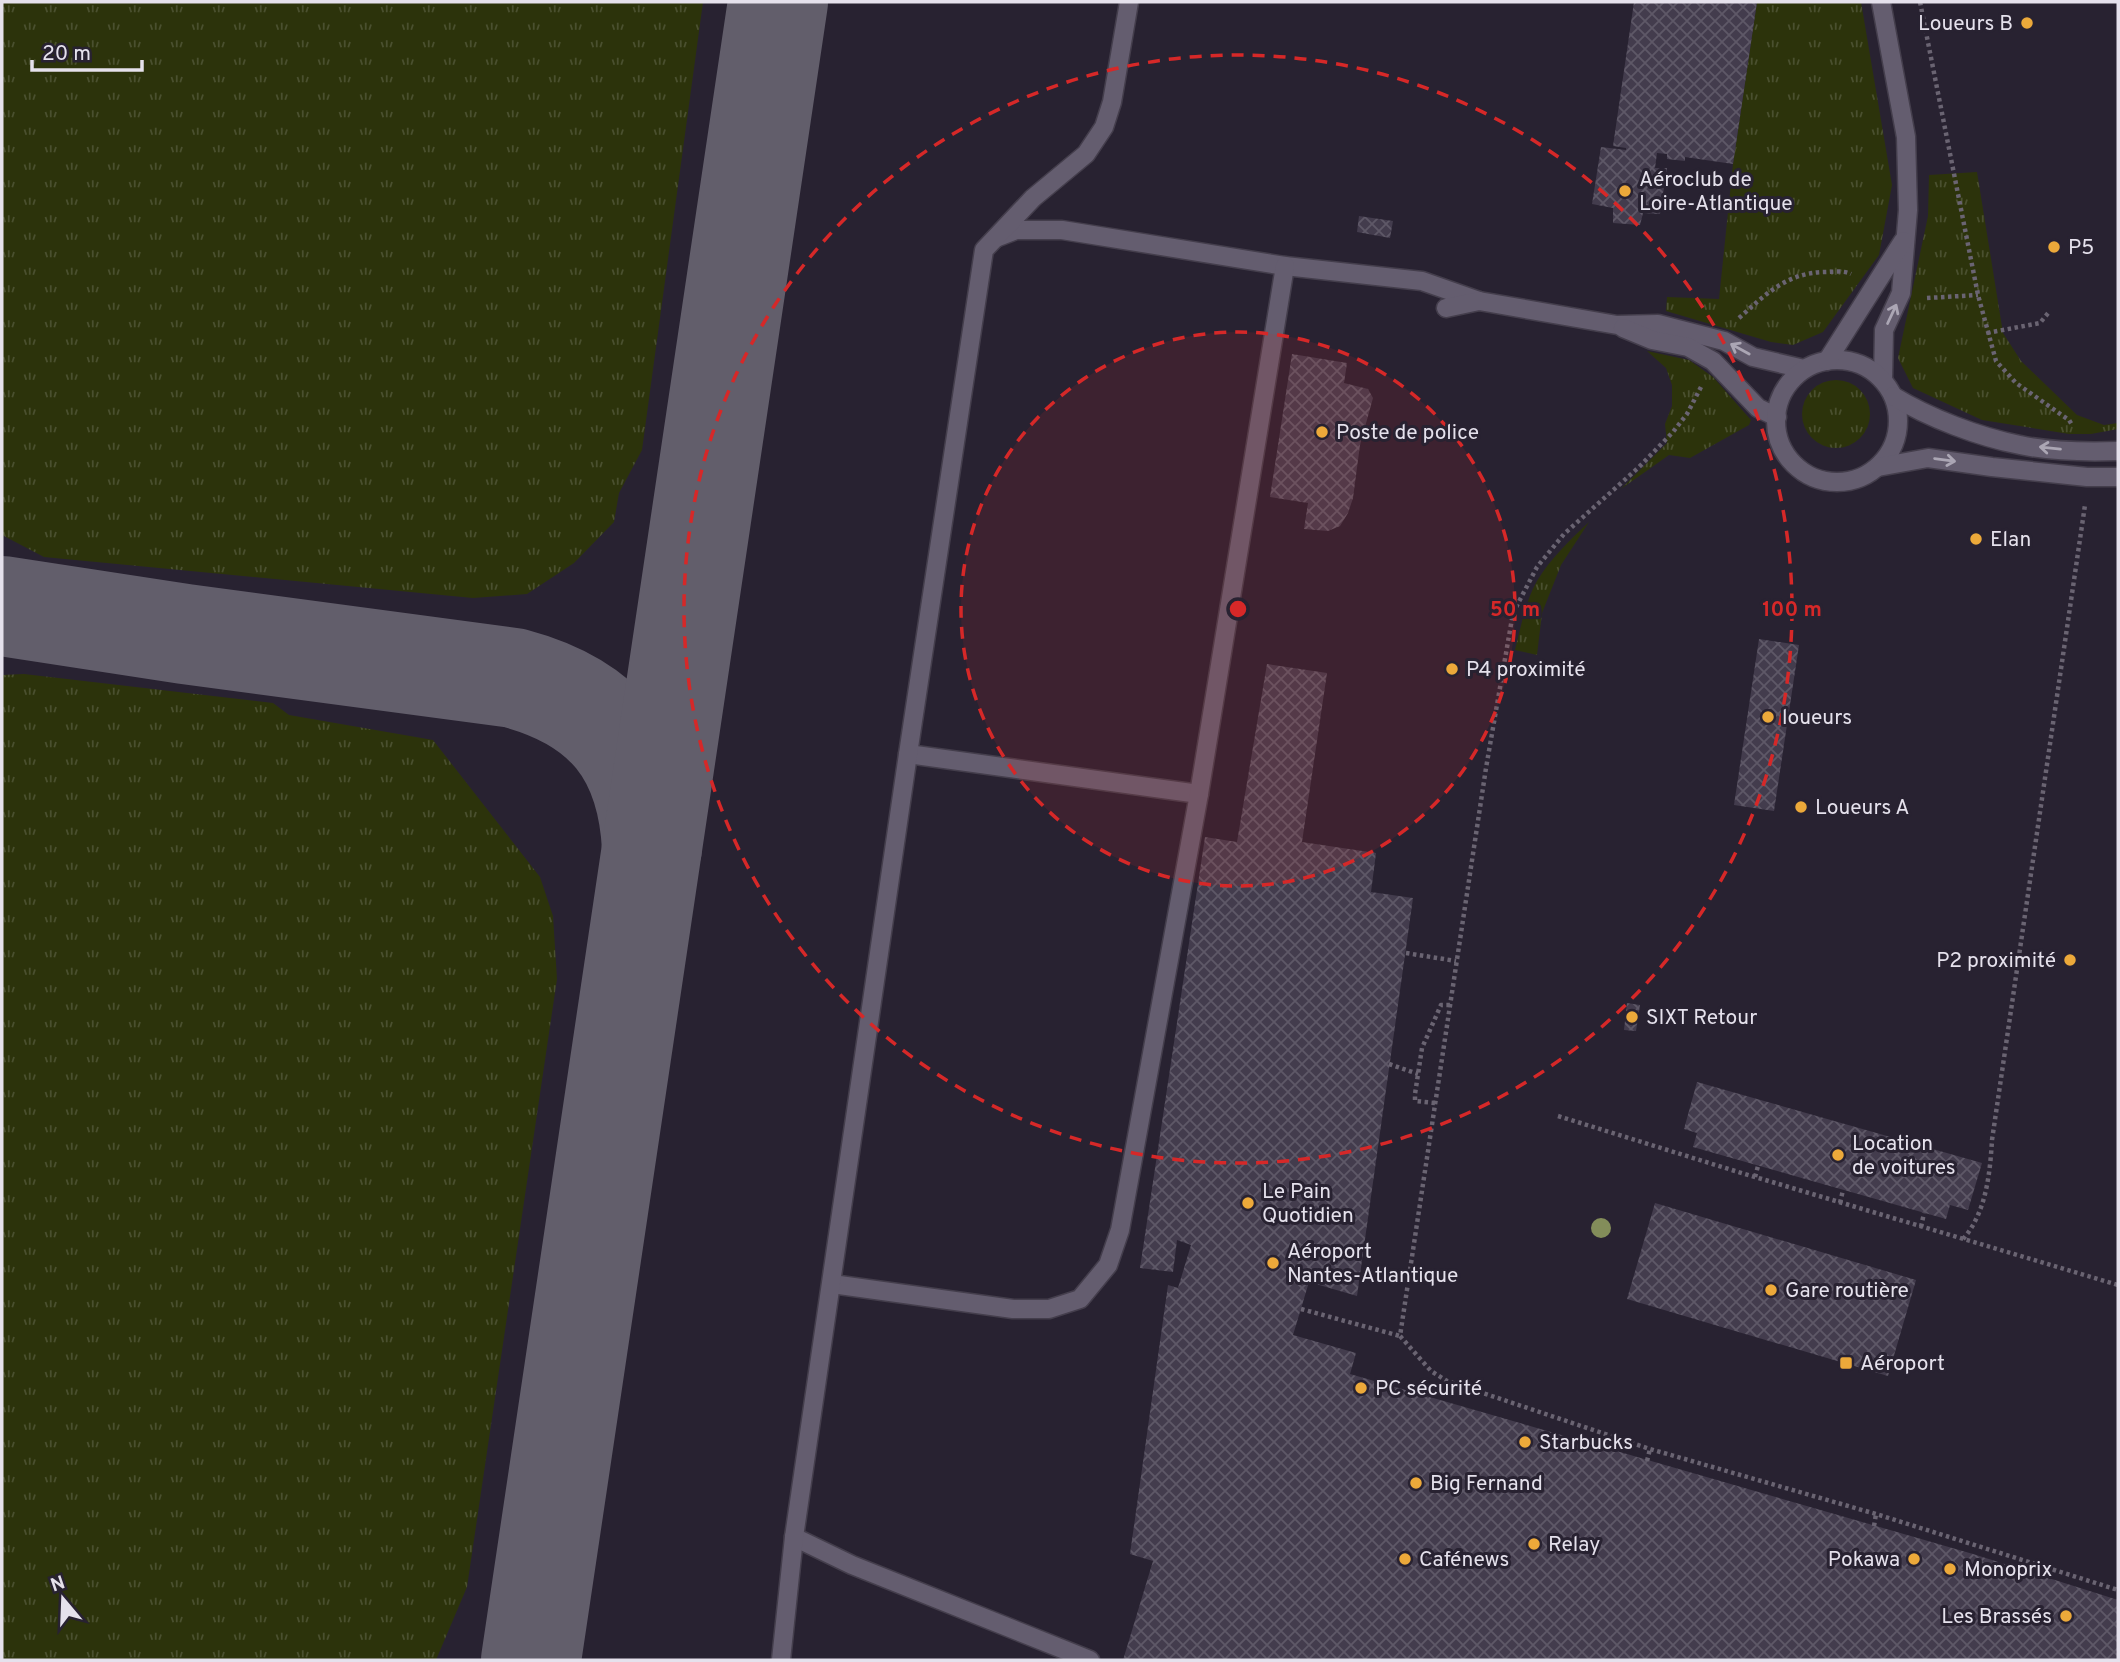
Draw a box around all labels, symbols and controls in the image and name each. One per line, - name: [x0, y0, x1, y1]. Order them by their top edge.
- place label: Loueurs B: [1918, 11, 2013, 38]
- marker: Loueurs B: [2019, 15, 2035, 31]
- scale bar: [32, 28, 142, 72]
- text: 20 m: [42, 41, 91, 68]
- place label: Aéroclub de Loire-Atlantique: [1639, 167, 1793, 218]
- marker: Aéroclub de Loire-Atlantique: [1617, 183, 1633, 199]
- place label: P5: [2068, 235, 2094, 262]
- marker: P5: [2046, 239, 2062, 255]
- one-way arrow: [1886, 303, 1899, 325]
- one-way arrow: [1730, 342, 1750, 356]
- place label: Poste de police: [1336, 420, 1479, 447]
- marker: Poste de police: [1314, 424, 1330, 440]
- one-way arrow: [2039, 442, 2062, 455]
- one-way arrow: [1933, 454, 1956, 467]
- place label: Elan: [1990, 527, 2031, 554]
- marker: Elan: [1968, 531, 1984, 547]
- centre of rings: [1226, 597, 1250, 621]
- text: 50 m: [1490, 597, 1540, 624]
- text: 100 m: [1762, 597, 1822, 624]
- place label: P4 proximité: [1466, 657, 1586, 684]
- marker: P4 proximité: [1444, 661, 1460, 677]
- place label: loueurs: [1782, 705, 1852, 732]
- marker: loueurs: [1760, 709, 1776, 725]
- place label: Loueurs A: [1815, 795, 1910, 822]
- marker: Loueurs A: [1793, 799, 1809, 815]
- place label: P2 proximité: [1936, 948, 2056, 975]
- marker: P2 proximité: [2062, 952, 2078, 968]
- place label: SIXT Retour: [1646, 1005, 1757, 1032]
- marker: SIXT Retour: [1624, 1009, 1640, 1025]
- place label: Location de voitures: [1852, 1131, 1956, 1182]
- marker: Location de voitures: [1830, 1147, 1846, 1163]
- place label: Le Pain Quotidien: [1262, 1179, 1354, 1230]
- marker: Le Pain Quotidien: [1240, 1195, 1256, 1211]
- place label: Aéroport Nantes-Atlantique: [1287, 1239, 1458, 1290]
- marker: Aéroport Nantes-Atlantique: [1265, 1255, 1281, 1271]
- place label: Gare routière: [1785, 1278, 1909, 1305]
- marker: Gare routière: [1763, 1282, 1779, 1298]
- place label: Aéroport: [1860, 1351, 1945, 1378]
- marker: Aéroport: [1838, 1355, 1854, 1371]
- place label: PC sécurité: [1375, 1376, 1482, 1403]
- marker: PC sécurité: [1353, 1380, 1369, 1396]
- place label: Starbucks: [1539, 1430, 1633, 1457]
- marker: Starbucks: [1517, 1434, 1533, 1450]
- place label: Big Fernand: [1430, 1471, 1543, 1498]
- marker: Big Fernand: [1408, 1475, 1424, 1491]
- place label: Relay: [1548, 1532, 1600, 1559]
- marker: Relay: [1526, 1536, 1542, 1552]
- place label: Cafénews: [1419, 1547, 1509, 1574]
- place label: Pokawa: [1828, 1547, 1900, 1574]
- marker: Cafénews: [1397, 1551, 1413, 1567]
- marker: Pokawa: [1906, 1551, 1922, 1567]
- place label: Monoprix: [1964, 1557, 2052, 1584]
- marker: Monoprix: [1942, 1561, 1958, 1577]
- north arrow: [28, 1564, 98, 1634]
- text: N: [48, 1571, 68, 1598]
- place label: Les Brassés: [1941, 1604, 2052, 1631]
- marker: Les Brassés: [2058, 1608, 2074, 1624]

